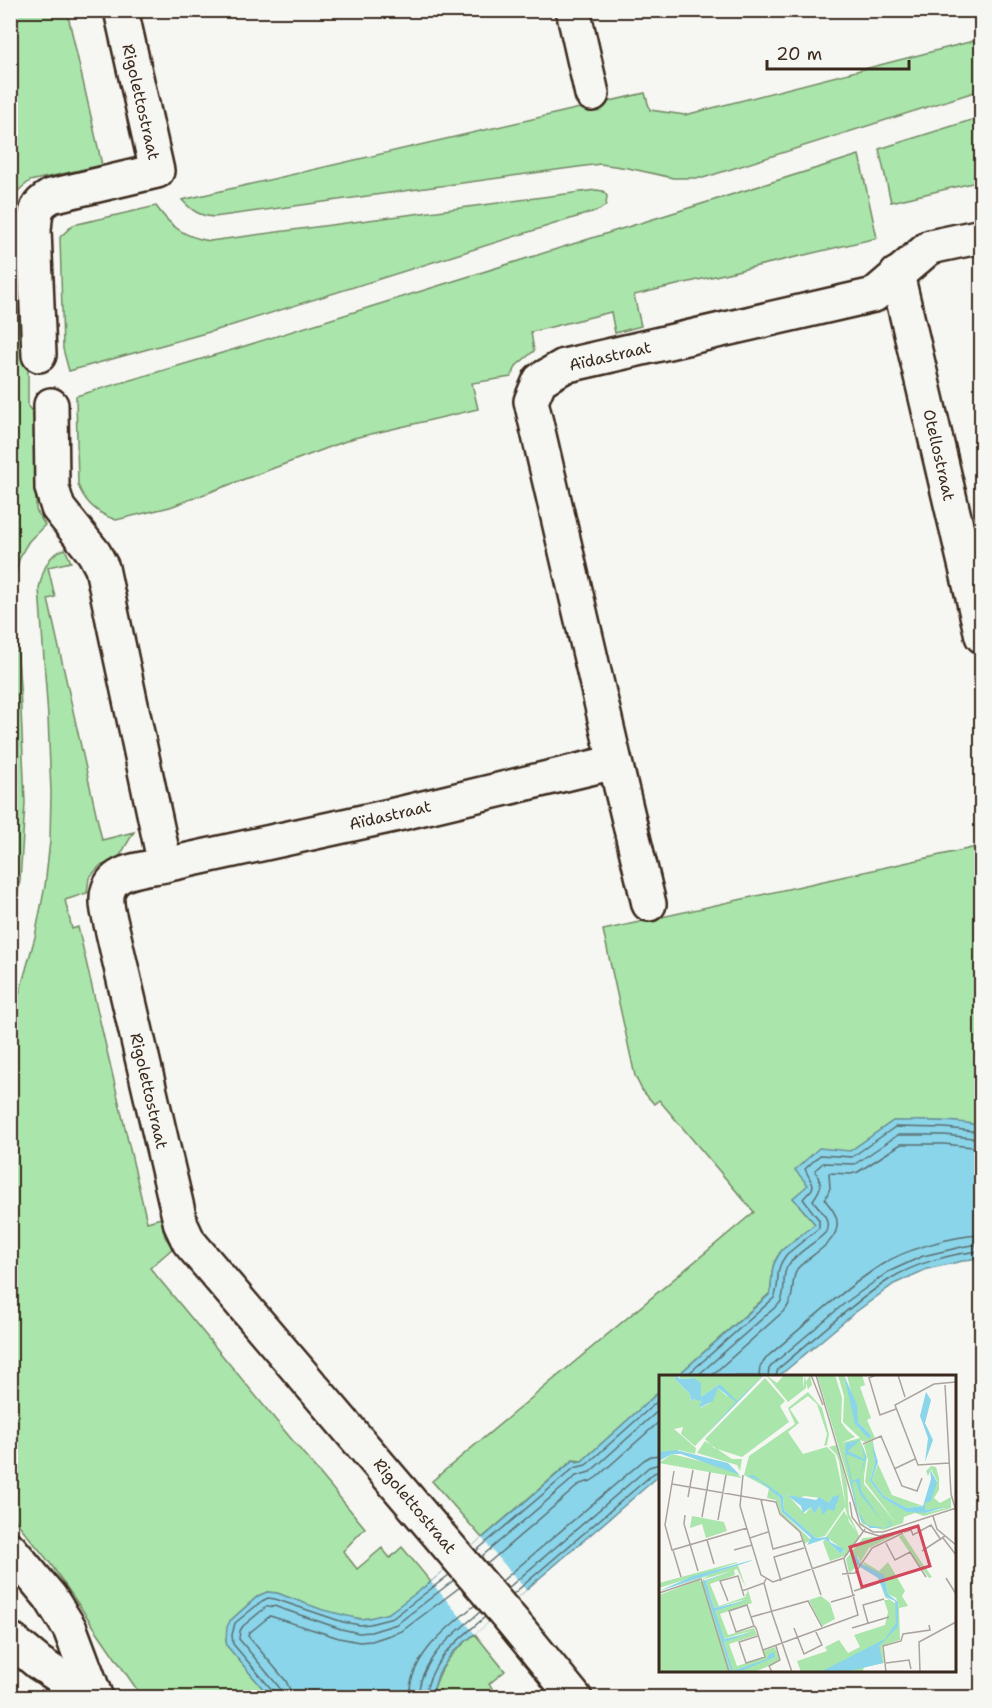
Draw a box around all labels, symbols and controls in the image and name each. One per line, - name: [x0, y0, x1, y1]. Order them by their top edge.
- scale bar: [767, 33, 910, 71]
- street label: Rigolettostraat: [117, 42, 165, 162]
- text: 20 m: [776, 42, 822, 66]
- street label: Aïdastraat: [567, 336, 653, 376]
- street label: Otellostraat: [918, 407, 960, 503]
- street label: Aïdastraat: [347, 795, 433, 835]
- street label: Rigolettostraat: [125, 1031, 173, 1151]
- inset map: [659, 1375, 956, 1672]
- street label: Rigolettostraat: [369, 1454, 461, 1558]

